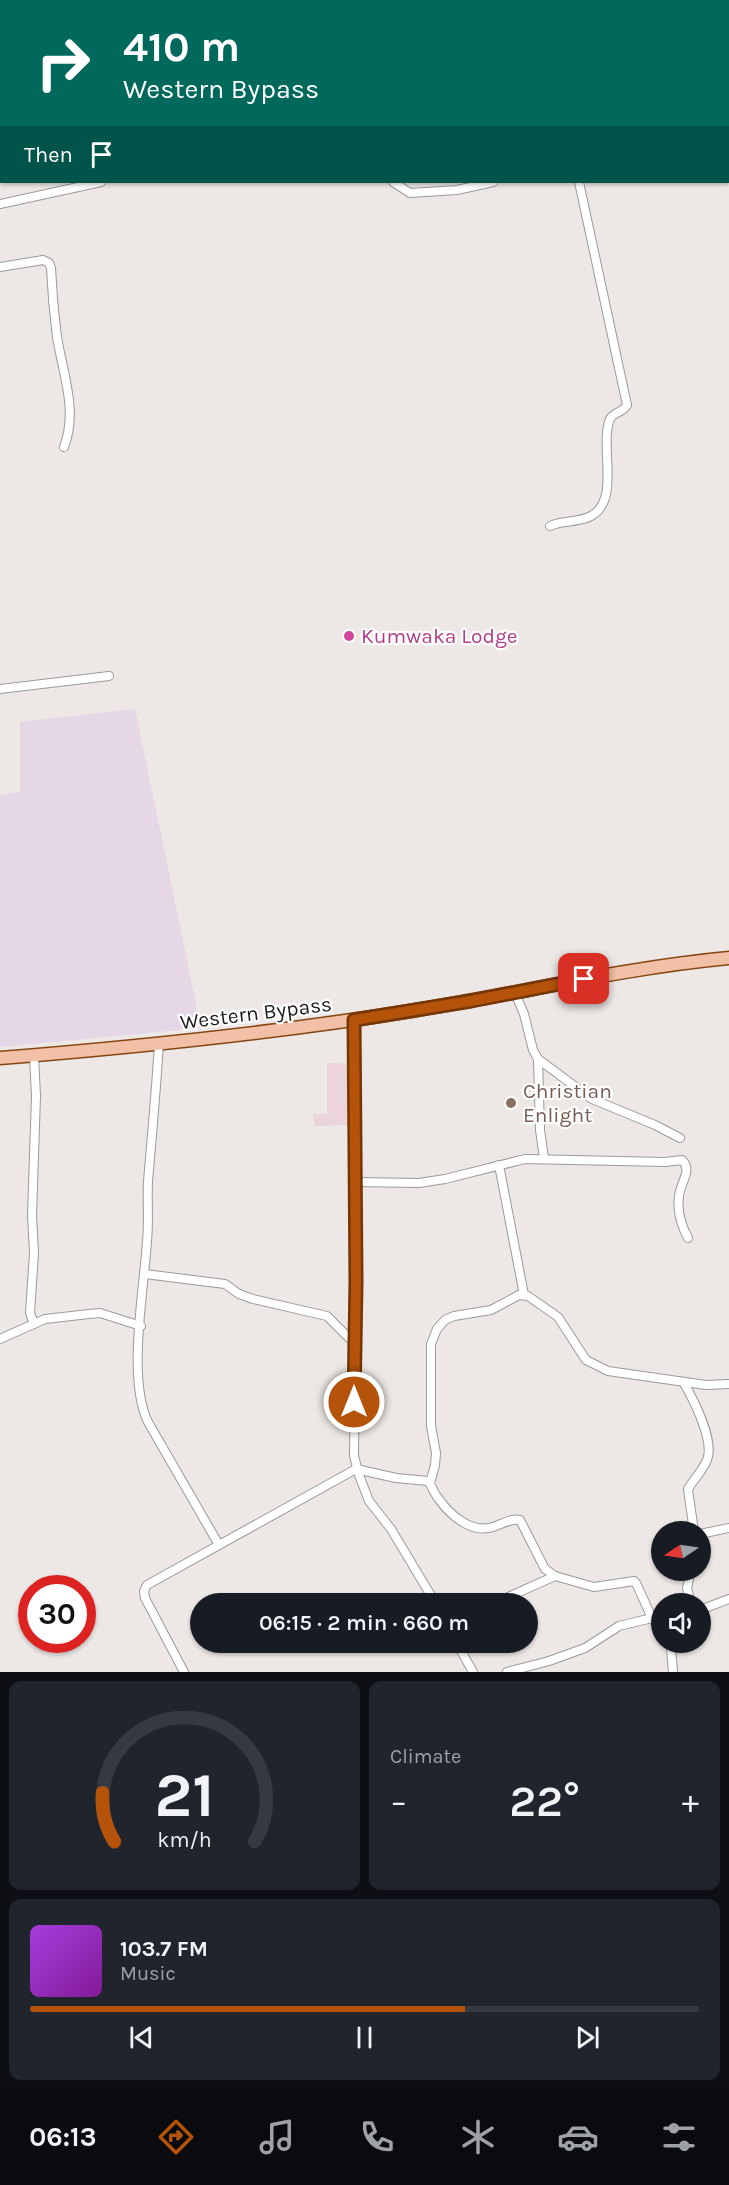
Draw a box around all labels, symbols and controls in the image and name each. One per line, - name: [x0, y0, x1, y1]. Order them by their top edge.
- text: 410 m: [123, 22, 240, 72]
- icon: right: [24, 24, 102, 102]
- text: Western Bypass: [123, 73, 319, 105]
- icon: arrive: [85, 138, 118, 171]
- text: Then: [24, 142, 73, 168]
- place label: Kumwaka Lodge: [361, 624, 518, 648]
- marker: Kumwaka Lodge: [342, 629, 356, 643]
- pin: [558, 953, 609, 1004]
- icon: arrive: [567, 962, 600, 995]
- street label: Western Bypass: [179, 992, 333, 1034]
- place label: Christian Enlight: [523, 1079, 612, 1127]
- marker: Christian Enlight: [504, 1096, 518, 1110]
- position arrow: [322, 1370, 386, 1434]
- north arrow: [651, 1521, 711, 1581]
- map controls: [651, 1521, 711, 1653]
- speed limit sign: 30: [18, 1575, 96, 1653]
- button: sound: [651, 1593, 711, 1653]
- text: 06:15 · 2 min · 660 m: [259, 1610, 469, 1636]
- text: Climate: [390, 1745, 461, 1768]
- text: 21: [154, 1759, 214, 1832]
- text: 22°: [509, 1775, 580, 1827]
- text: −: [390, 1782, 407, 1820]
- text: +: [682, 1782, 699, 1820]
- text: km/h: [157, 1828, 212, 1853]
- text: 103.7 FM: [120, 1936, 208, 1962]
- text: Music: [120, 1962, 176, 1985]
- icon: previous: [125, 2021, 158, 2054]
- icon: pause: [348, 2021, 381, 2054]
- icon: next: [571, 2021, 604, 2054]
- icon: directions: [155, 2116, 197, 2158]
- icon: music: [256, 2116, 298, 2158]
- icon: phone: [356, 2116, 398, 2158]
- icon: climate: [457, 2116, 499, 2158]
- icon: car: [557, 2116, 599, 2158]
- icon: filters: [658, 2116, 700, 2158]
- text: 06:13: [29, 2121, 96, 2153]

